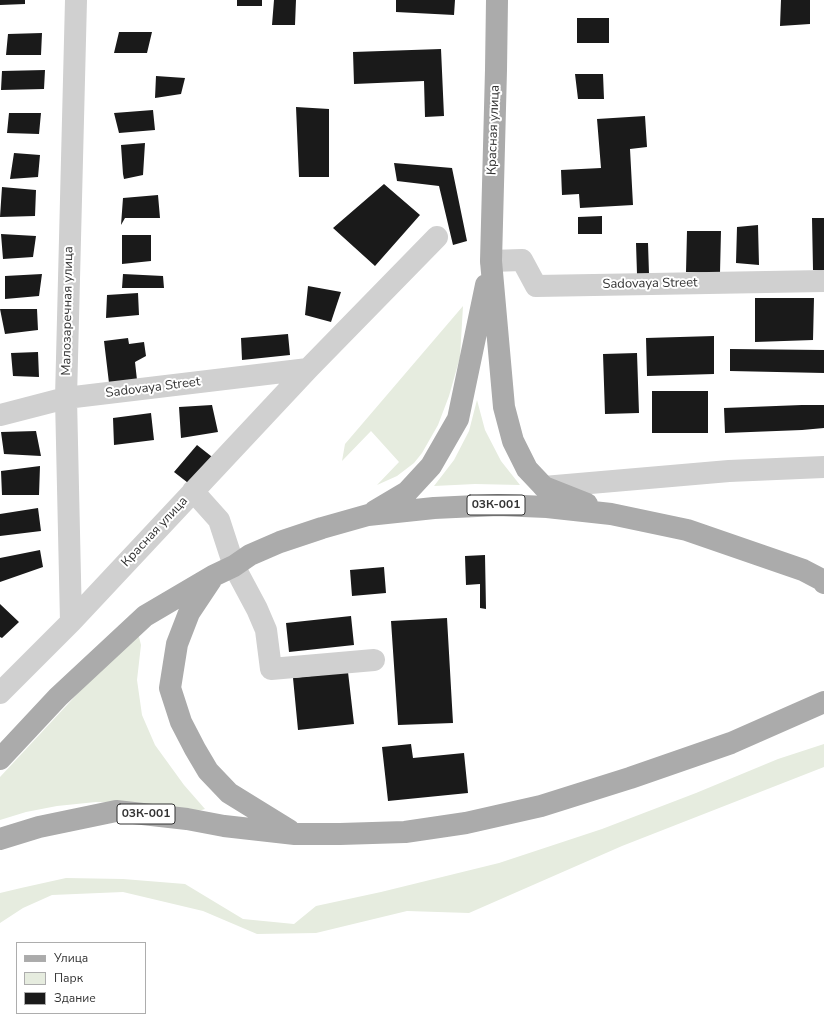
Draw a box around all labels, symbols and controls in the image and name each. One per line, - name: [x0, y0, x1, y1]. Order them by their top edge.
- street label: Красная улица: [485, 85, 503, 175]
- street label: Малозаречная улица: [59, 246, 77, 376]
- street label: Sadovaya Street: [602, 275, 698, 293]
- street label: Sadovaya Street: [105, 374, 201, 402]
- street label: Красная улица: [118, 494, 192, 570]
- road number: 03К-001: [467, 495, 525, 515]
- road number: 03К-001: [117, 804, 175, 824]
- legend: [16, 942, 146, 1014]
- text: Улица: [54, 950, 88, 966]
- text: Парк: [54, 970, 83, 986]
- text: Здание: [54, 990, 96, 1006]

